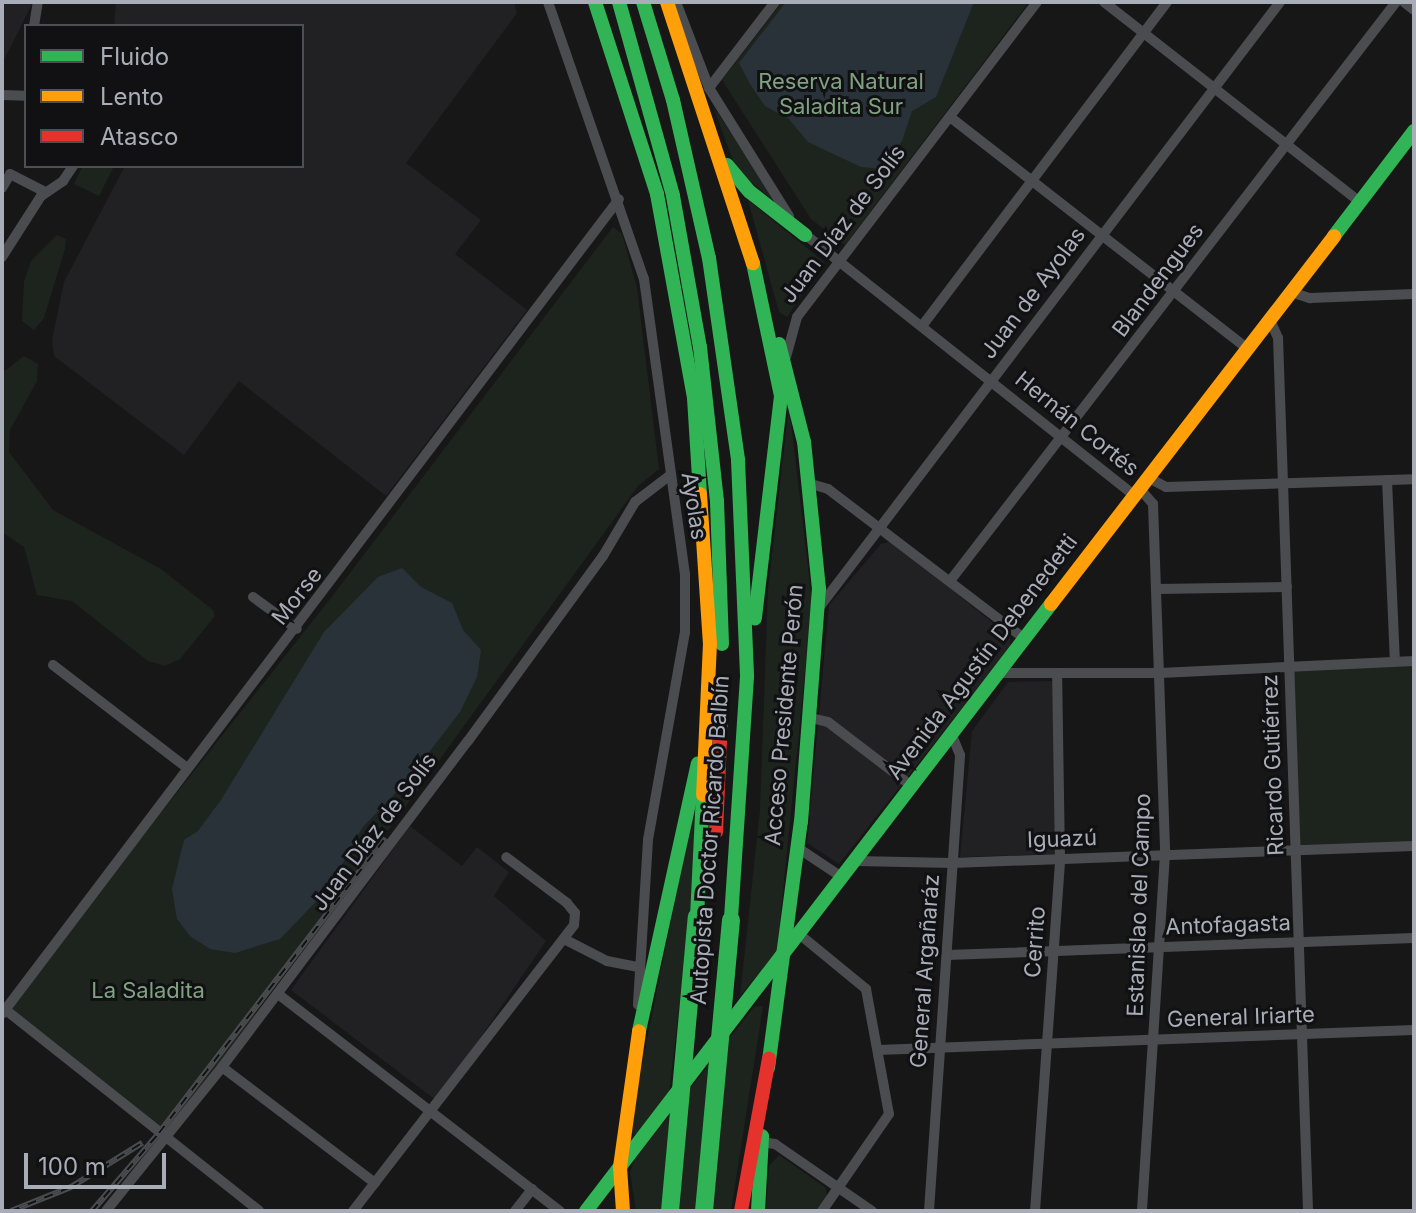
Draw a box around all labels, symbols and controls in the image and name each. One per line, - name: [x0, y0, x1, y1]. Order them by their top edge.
- legend: [24, 24, 304, 168]
- text: Fluido: [100, 42, 169, 71]
- park label: Reserva Natural Saladita Sur: [758, 68, 924, 120]
- text: Lento: [100, 82, 164, 111]
- text: Atasco: [100, 122, 178, 151]
- street label: Juan Díaz de Solís: [775, 140, 911, 308]
- street label: Blandengues: [1107, 218, 1209, 342]
- street label: Juan de Ayolas: [975, 222, 1091, 364]
- street label: Hernán Cortés: [1010, 366, 1144, 482]
- street label: Ayolas: [676, 470, 712, 542]
- street label: Avenida Agustín Debenedetti: [881, 529, 1083, 785]
- street label: Morse: [266, 562, 328, 630]
- street label: Acceso Presidente Perón: [759, 583, 809, 847]
- street label: Autopista Doctor Ricardo Balbín: [685, 674, 735, 1006]
- street label: Ricardo Gutiérrez: [1257, 674, 1289, 856]
- street label: Juan Díaz de Solís: [306, 748, 442, 916]
- street label: Estanislao del Campo: [1122, 793, 1156, 1017]
- street label: Iguazú: [1027, 825, 1097, 853]
- street label: General Argañaráz: [905, 873, 945, 1069]
- street label: Cerrito: [1019, 905, 1051, 979]
- street label: Antofagasta: [1165, 910, 1291, 940]
- park label: La Saladita: [91, 978, 205, 1004]
- street label: General Iriarte: [1167, 1001, 1315, 1033]
- scale bar: [28, 1137, 170, 1187]
- text: 100 m: [38, 1152, 106, 1181]

